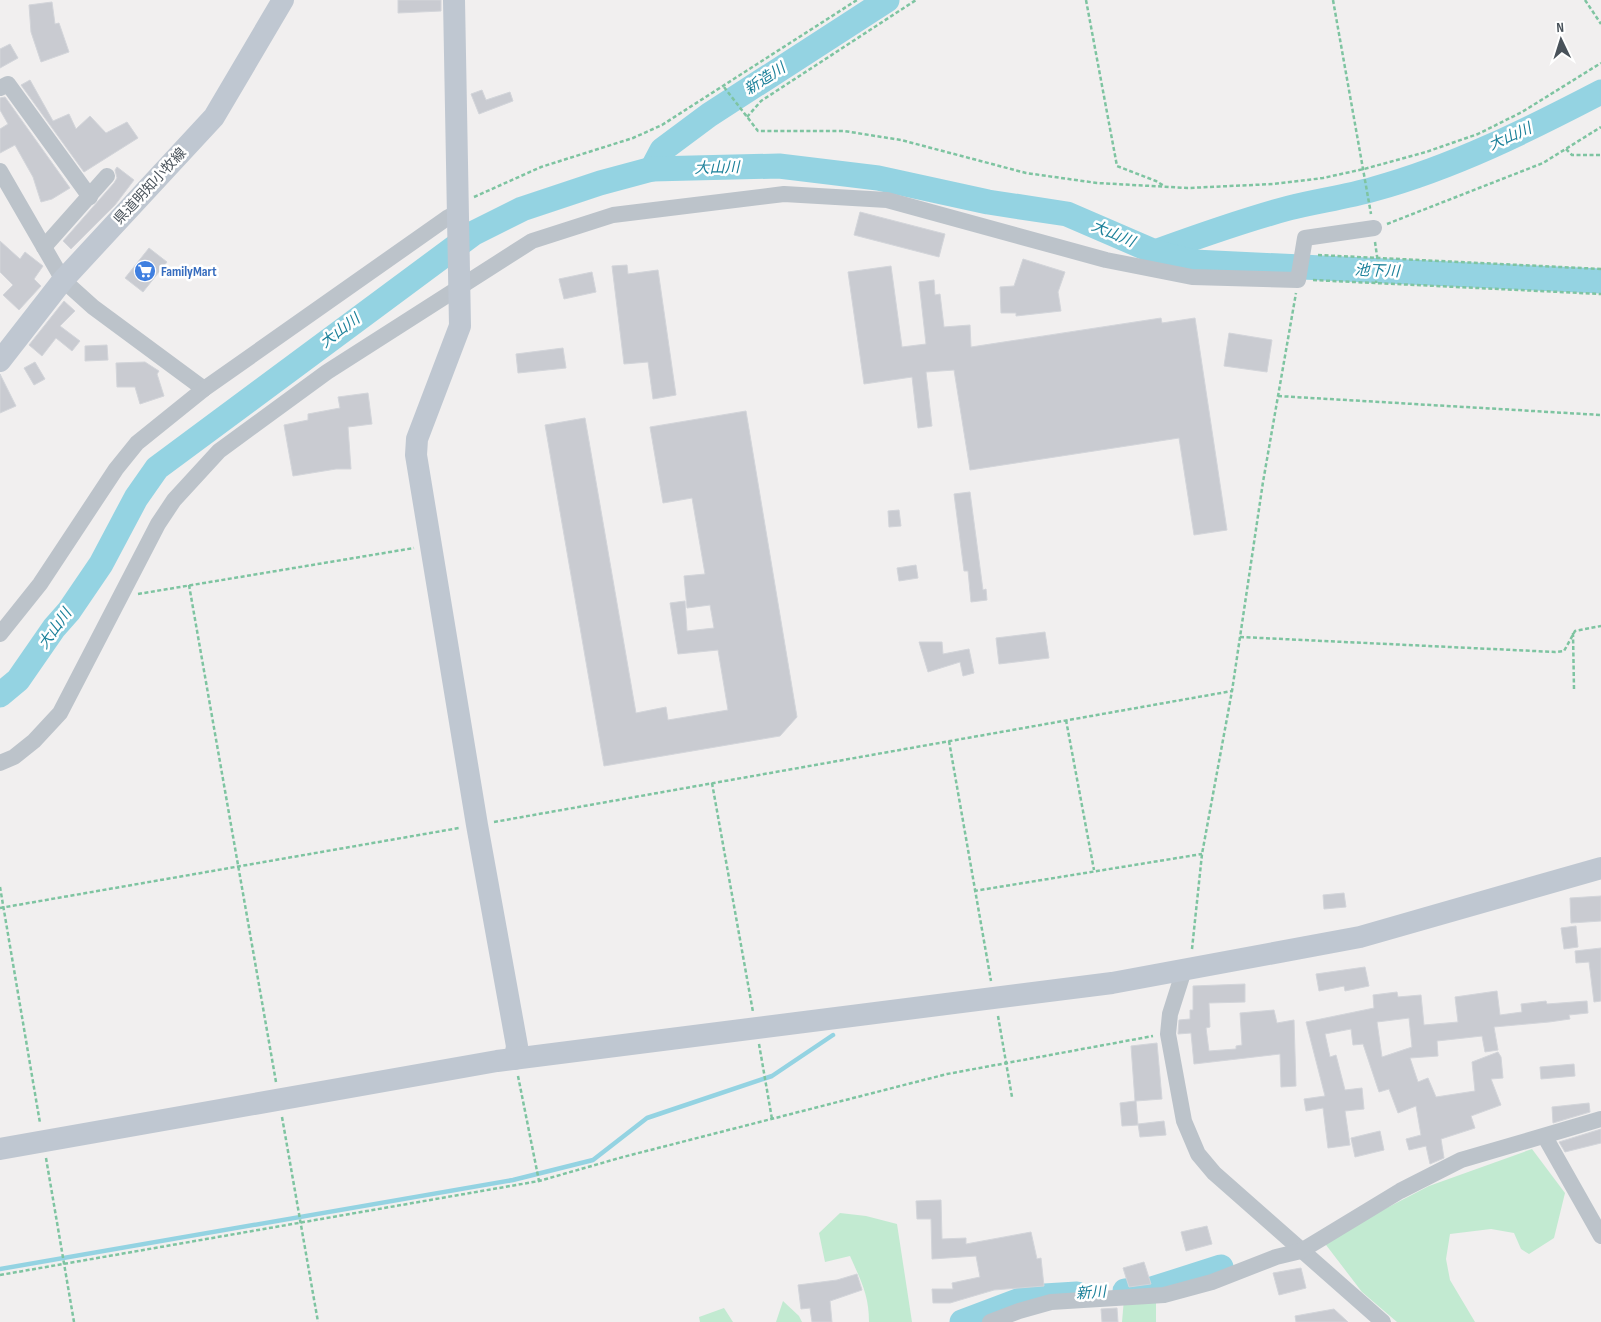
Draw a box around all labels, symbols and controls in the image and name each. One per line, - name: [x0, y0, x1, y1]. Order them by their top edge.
- north arrow: [1536, 15, 1586, 65]
- text: N: [1556, 19, 1564, 36]
- water label: 新造川: [741, 58, 791, 99]
- water label: 大山川: [1486, 118, 1536, 155]
- street label: 県道明知小牧線: [110, 144, 190, 228]
- water label: 大山川: [694, 158, 742, 178]
- water label: 大山川: [1089, 216, 1139, 252]
- supermarket icon: FamilyMart: [133, 259, 157, 283]
- water label: 池下川: [1354, 261, 1402, 281]
- place label: FamilyMart: [161, 263, 217, 280]
- water label: 大山川: [316, 309, 365, 352]
- water label: 大山川: [34, 604, 77, 653]
- water label: 新川: [1075, 1282, 1109, 1304]

